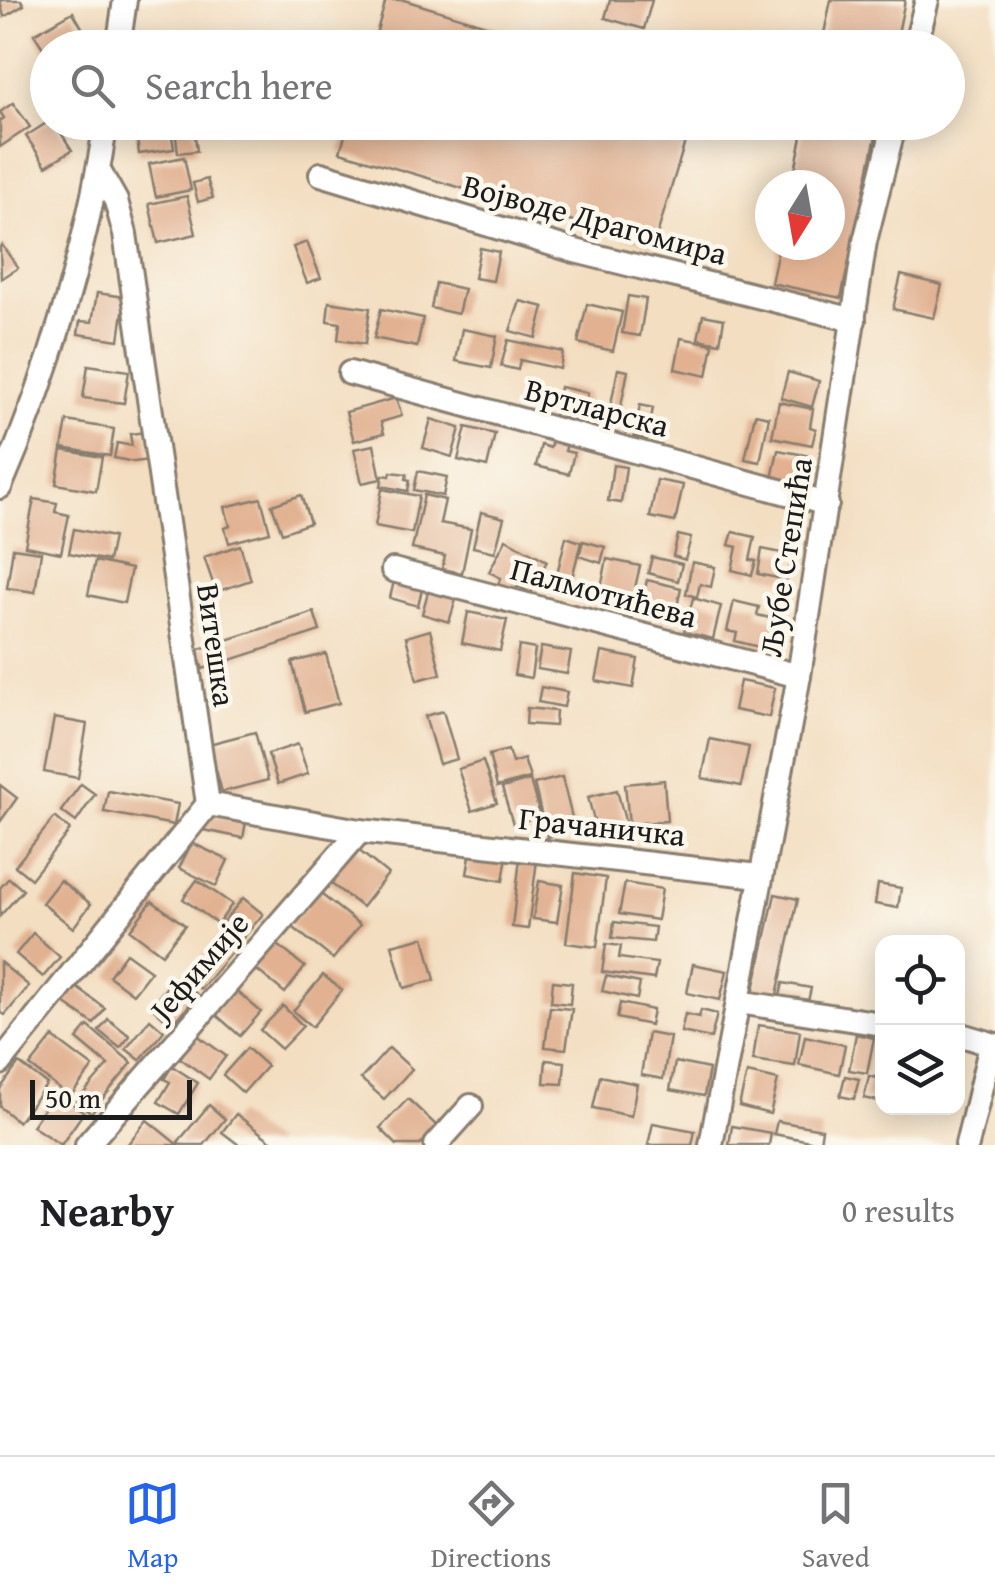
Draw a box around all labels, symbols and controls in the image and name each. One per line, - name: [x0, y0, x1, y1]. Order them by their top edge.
- search box: [30, 30, 965, 140]
- text: Search here: [145, 57, 333, 113]
- icon: search: [65, 58, 120, 113]
- street label: Војводе Драгомира: [458, 161, 733, 277]
- north arrow: [755, 170, 845, 260]
- street label: Вртларска: [520, 365, 675, 449]
- street label: Љубе Степића: [746, 453, 824, 660]
- street label: Палмотићева: [506, 545, 703, 640]
- street label: Витешка: [185, 580, 249, 710]
- street label: Грачаничка: [516, 794, 688, 858]
- street label: Јефимије: [136, 901, 260, 1034]
- map controls: [875, 935, 965, 1115]
- button: locate: [875, 935, 965, 1025]
- button: layers: [875, 1025, 965, 1115]
- scale bar: [30, 1075, 192, 1120]
- text: 50 m: [45, 1077, 101, 1118]
- text: Nearby: [40, 1180, 174, 1241]
- text: 0 results: [842, 1187, 955, 1234]
- tab: Map: [125, 1476, 180, 1577]
- tab: Directions: [431, 1476, 551, 1577]
- tab: Saved: [802, 1476, 870, 1577]

